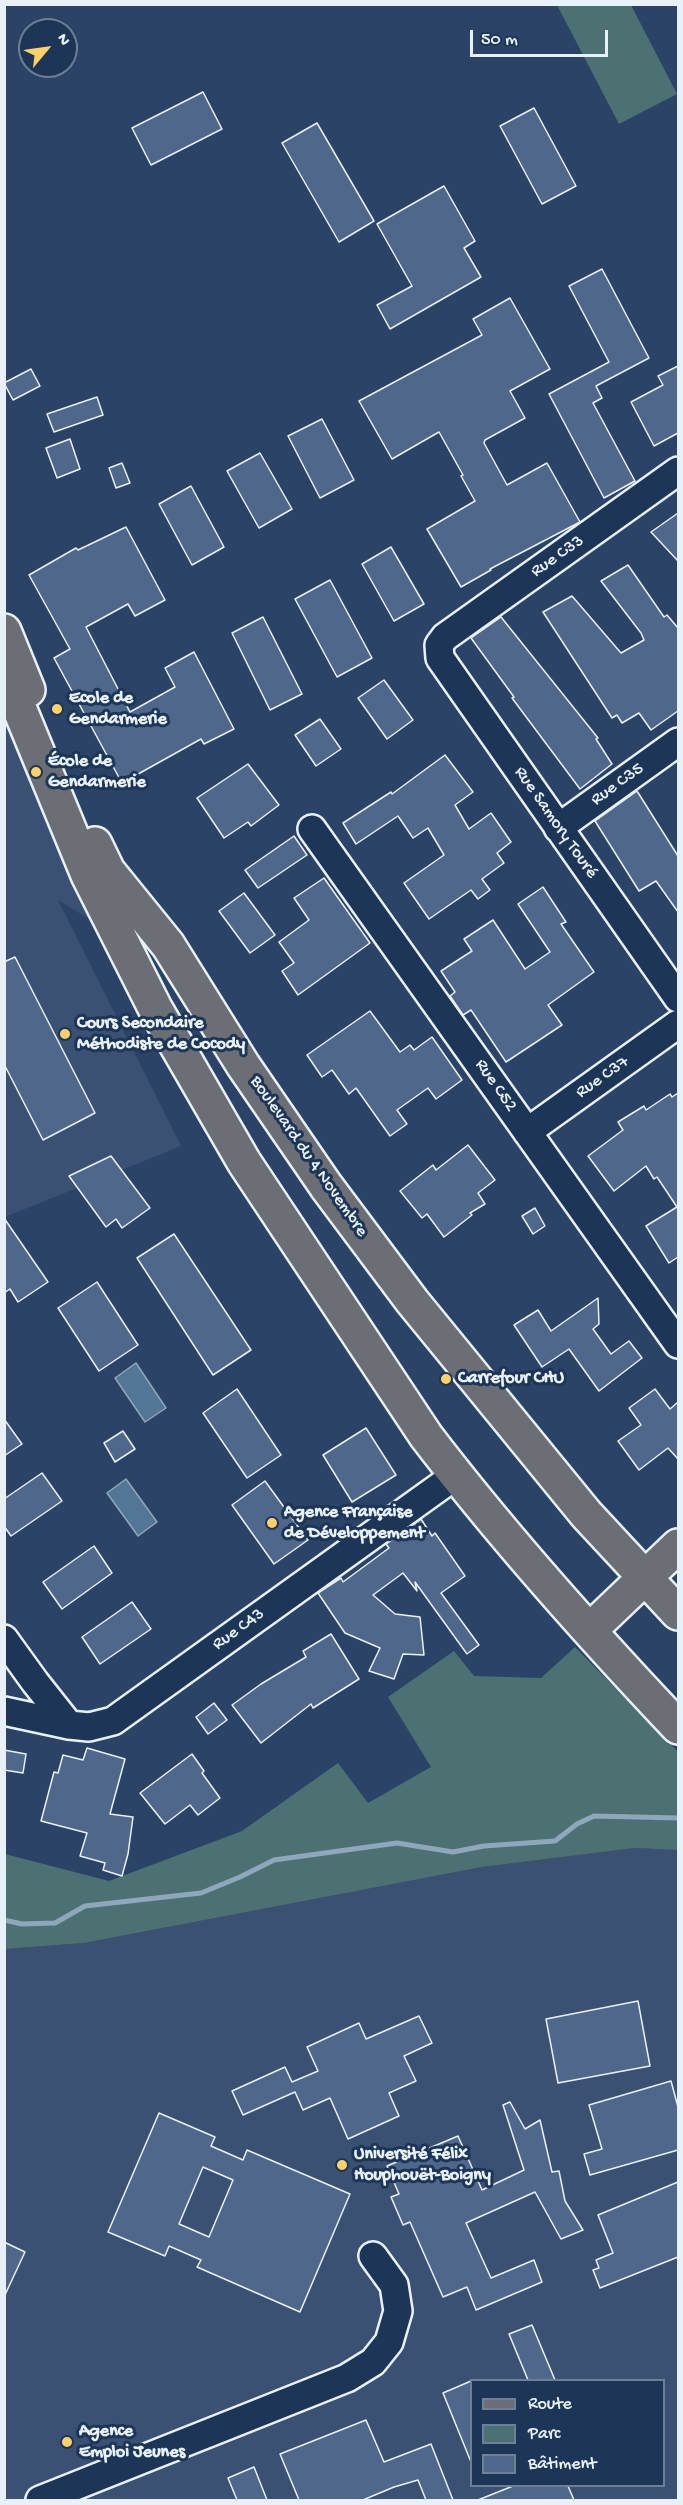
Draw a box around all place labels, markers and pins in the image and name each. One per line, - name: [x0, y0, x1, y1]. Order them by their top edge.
- place label: Ecole de Gendarmerie: [69, 688, 167, 730]
- marker: Ecole de Gendarmerie: [50, 702, 64, 716]
- place label: École de Gendarmerie: [48, 751, 146, 794]
- marker: École de Gendarmerie: [29, 765, 43, 779]
- place label: Cours Secondaire Méthodiste de Cocody: [77, 1013, 245, 1056]
- marker: Cours Secondaire Méthodiste de Cocody: [58, 1027, 72, 1041]
- place label: Carrefour CHU: [458, 1368, 564, 1390]
- marker: Carrefour CHU: [439, 1372, 453, 1386]
- place label: Agence Française de Développement: [284, 1502, 425, 1544]
- marker: Agence Française de Développement: [265, 1516, 279, 1530]
- place label: Université Félix Houphouët-Boigny: [354, 2144, 491, 2186]
- marker: Université Félix Houphouët-Boigny: [335, 2158, 349, 2172]
- place label: Agence Emploi Jeunes: [79, 2421, 185, 2464]
- marker: Agence Emploi Jeunes: [60, 2435, 74, 2449]

